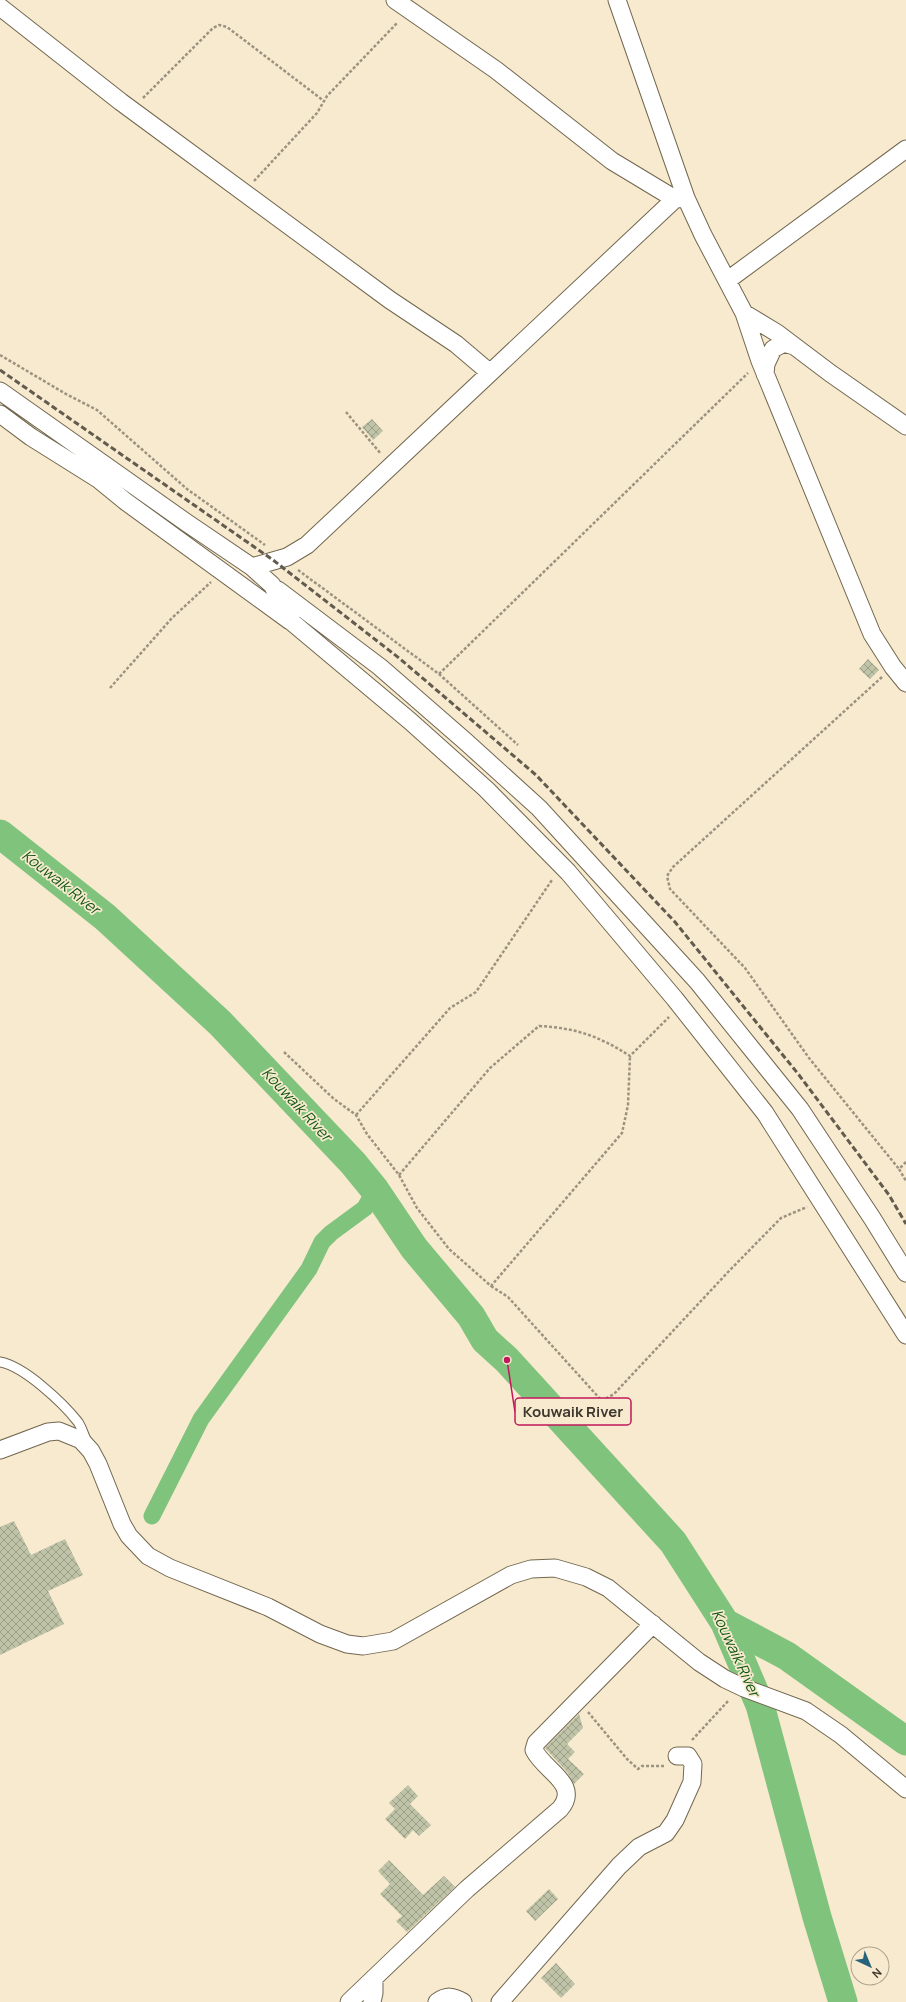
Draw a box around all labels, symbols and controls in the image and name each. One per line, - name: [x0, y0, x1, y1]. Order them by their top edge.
- water label: Kouwaik River: [18, 845, 106, 921]
- water label: Kouwaik River: [257, 1063, 338, 1147]
- callout: Kouwaik River: [515, 1398, 631, 1425]
- text: Kouwaik River: [523, 1401, 623, 1422]
- water label: Kouwaik River: [707, 1606, 766, 1702]
- north arrow: [850, 1946, 890, 1986]
- text: N: [869, 1965, 885, 1982]

